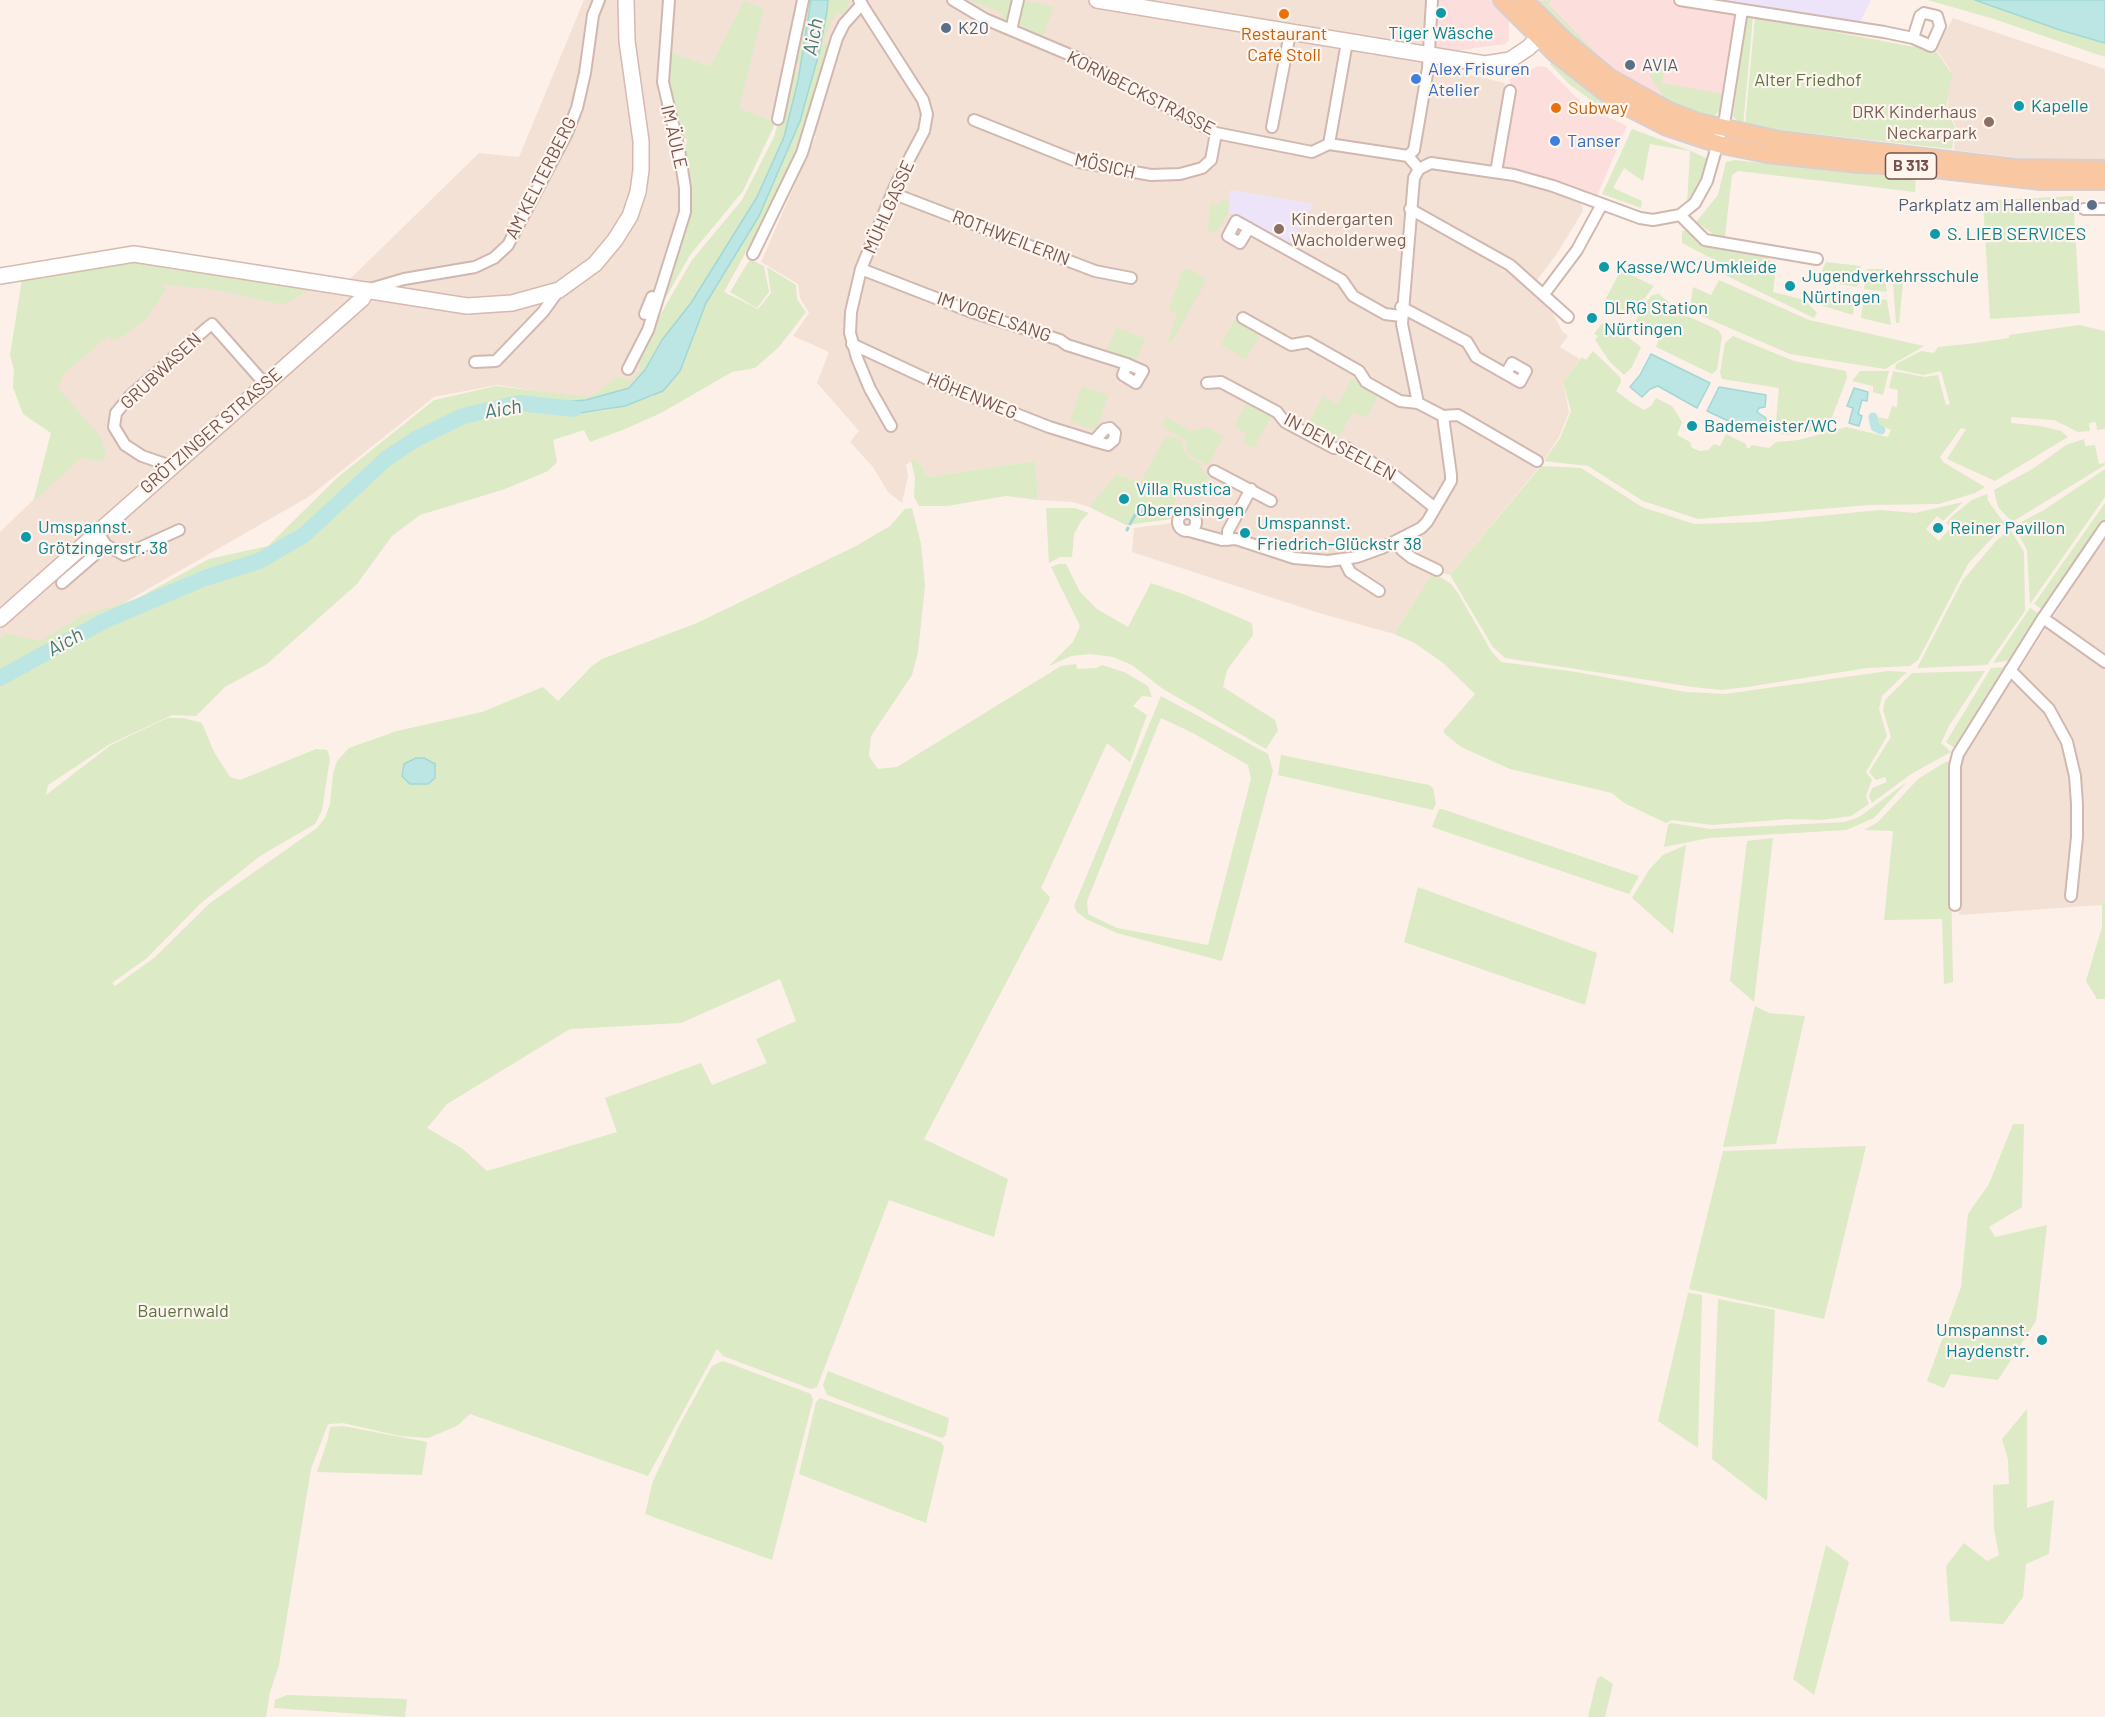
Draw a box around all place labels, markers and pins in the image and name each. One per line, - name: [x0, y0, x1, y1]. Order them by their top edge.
- marker: Tiger Wäsche: [1434, 6, 1448, 20]
- marker: Restaurant Café Stoll: [1277, 7, 1291, 21]
- place label: K20: [958, 17, 989, 39]
- marker: K20: [939, 21, 953, 35]
- place label: Tiger Wäsche: [1388, 22, 1494, 44]
- place label: Restaurant Café Stoll: [1241, 23, 1327, 66]
- place label: AVIA: [1642, 54, 1678, 76]
- place label: Alex Frisuren Atelier: [1428, 58, 1530, 100]
- marker: AVIA: [1623, 58, 1637, 72]
- marker: Alex Frisuren Atelier: [1409, 72, 1423, 86]
- place label: Kapelle: [2031, 95, 2088, 117]
- place label: Subway: [1568, 97, 1628, 119]
- marker: Kapelle: [2012, 99, 2026, 113]
- marker: Subway: [1549, 101, 1563, 115]
- place label: DRK Kinderhaus Neckarpark: [1852, 101, 1977, 144]
- marker: DRK Kinderhaus Neckarpark: [1982, 115, 1996, 129]
- place label: Tanser: [1567, 130, 1621, 152]
- marker: Tanser: [1548, 134, 1562, 148]
- place label: Parkplatz am Hallenbad: [1898, 194, 2080, 216]
- marker: Parkplatz am Hallenbad: [2085, 198, 2099, 212]
- place label: Kindergarten Wacholderweg: [1291, 208, 1406, 250]
- marker: Kindergarten Wacholderweg: [1272, 222, 1286, 236]
- place label: S. LIEB SERVICES: [1947, 223, 2086, 245]
- marker: S. LIEB SERVICES: [1928, 227, 1942, 241]
- place label: Kasse/WC/Umkleide: [1616, 256, 1777, 278]
- marker: Kasse/WC/Umkleide: [1597, 260, 1611, 274]
- place label: Jugendverkehrsschule Nürtingen: [1802, 265, 1979, 308]
- marker: Jugendverkehrsschule Nürtingen: [1783, 279, 1797, 293]
- place label: DLRG Station Nürtingen: [1604, 297, 1708, 340]
- marker: DLRG Station Nürtingen: [1585, 311, 1599, 325]
- place label: Bademeister/WC: [1704, 415, 1837, 437]
- marker: Bademeister/WC: [1685, 419, 1699, 433]
- place label: Villa Rustica Oberensingen: [1136, 478, 1244, 520]
- marker: Villa Rustica Oberensingen: [1117, 492, 1131, 506]
- place label: Umspannst. Friedrich-Glückstr 38: [1257, 512, 1422, 554]
- place label: Umspannst. Grötzingerstr. 38: [38, 516, 168, 558]
- place label: Reiner Pavillon: [1950, 517, 2065, 539]
- marker: Reiner Pavillon: [1931, 521, 1945, 535]
- marker: Umspannst. Friedrich-Glückstr 38: [1238, 526, 1252, 540]
- marker: Umspannst. Grötzingerstr. 38: [19, 530, 33, 544]
- place label: Umspannst. Haydenstr.: [1936, 1319, 2030, 1362]
- marker: Umspannst. Haydenstr.: [2035, 1333, 2049, 1347]

